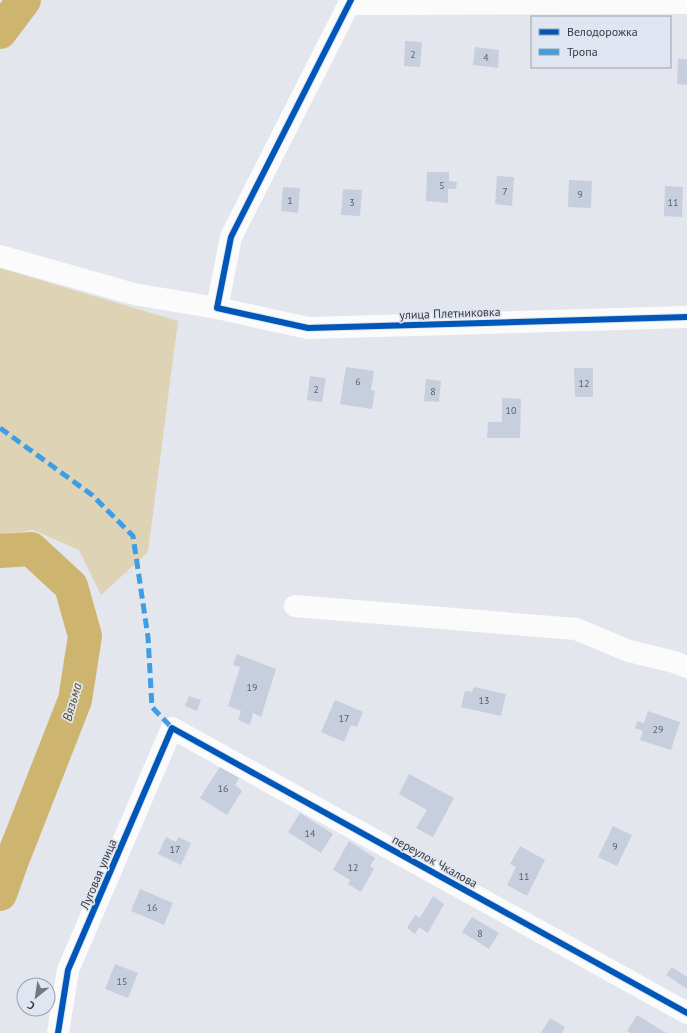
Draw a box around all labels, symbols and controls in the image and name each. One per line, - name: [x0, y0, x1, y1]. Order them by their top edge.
- legend: [531, 16, 671, 68]
- text: Велодорожка: [567, 24, 638, 39]
- text: Тропа: [567, 44, 598, 59]
- house number: 2: [410, 48, 416, 61]
- house number: 4: [483, 51, 489, 64]
- house number: 5: [439, 179, 445, 192]
- house number: 7: [502, 185, 508, 198]
- house number: 9: [577, 188, 583, 201]
- house number: 1: [287, 194, 293, 207]
- house number: 3: [349, 196, 355, 209]
- house number: 11: [668, 196, 678, 209]
- street label: улица Плетниковка: [399, 304, 501, 322]
- house number: 6: [355, 375, 361, 388]
- house number: 12: [579, 377, 589, 390]
- house number: 2: [313, 383, 319, 396]
- house number: 8: [430, 385, 436, 398]
- house number: 10: [506, 404, 517, 417]
- water label: Вязьма: [58, 680, 86, 723]
- house number: 19: [247, 681, 257, 694]
- house number: 13: [479, 694, 489, 707]
- house number: 17: [339, 712, 349, 725]
- house number: 29: [653, 723, 663, 736]
- house number: 16: [218, 782, 228, 795]
- house number: 14: [305, 827, 316, 840]
- street label: переулок Чкалова: [390, 831, 480, 891]
- street label: Луговая улица: [76, 836, 120, 912]
- house number: 9: [612, 840, 618, 853]
- house number: 17: [170, 843, 180, 856]
- house number: 12: [348, 861, 358, 874]
- house number: 11: [519, 870, 529, 883]
- house number: 16: [147, 901, 157, 914]
- house number: 8: [477, 927, 483, 940]
- house number: 15: [117, 975, 127, 988]
- north arrow: [16, 977, 56, 1017]
- text: С: [25, 998, 37, 1013]

